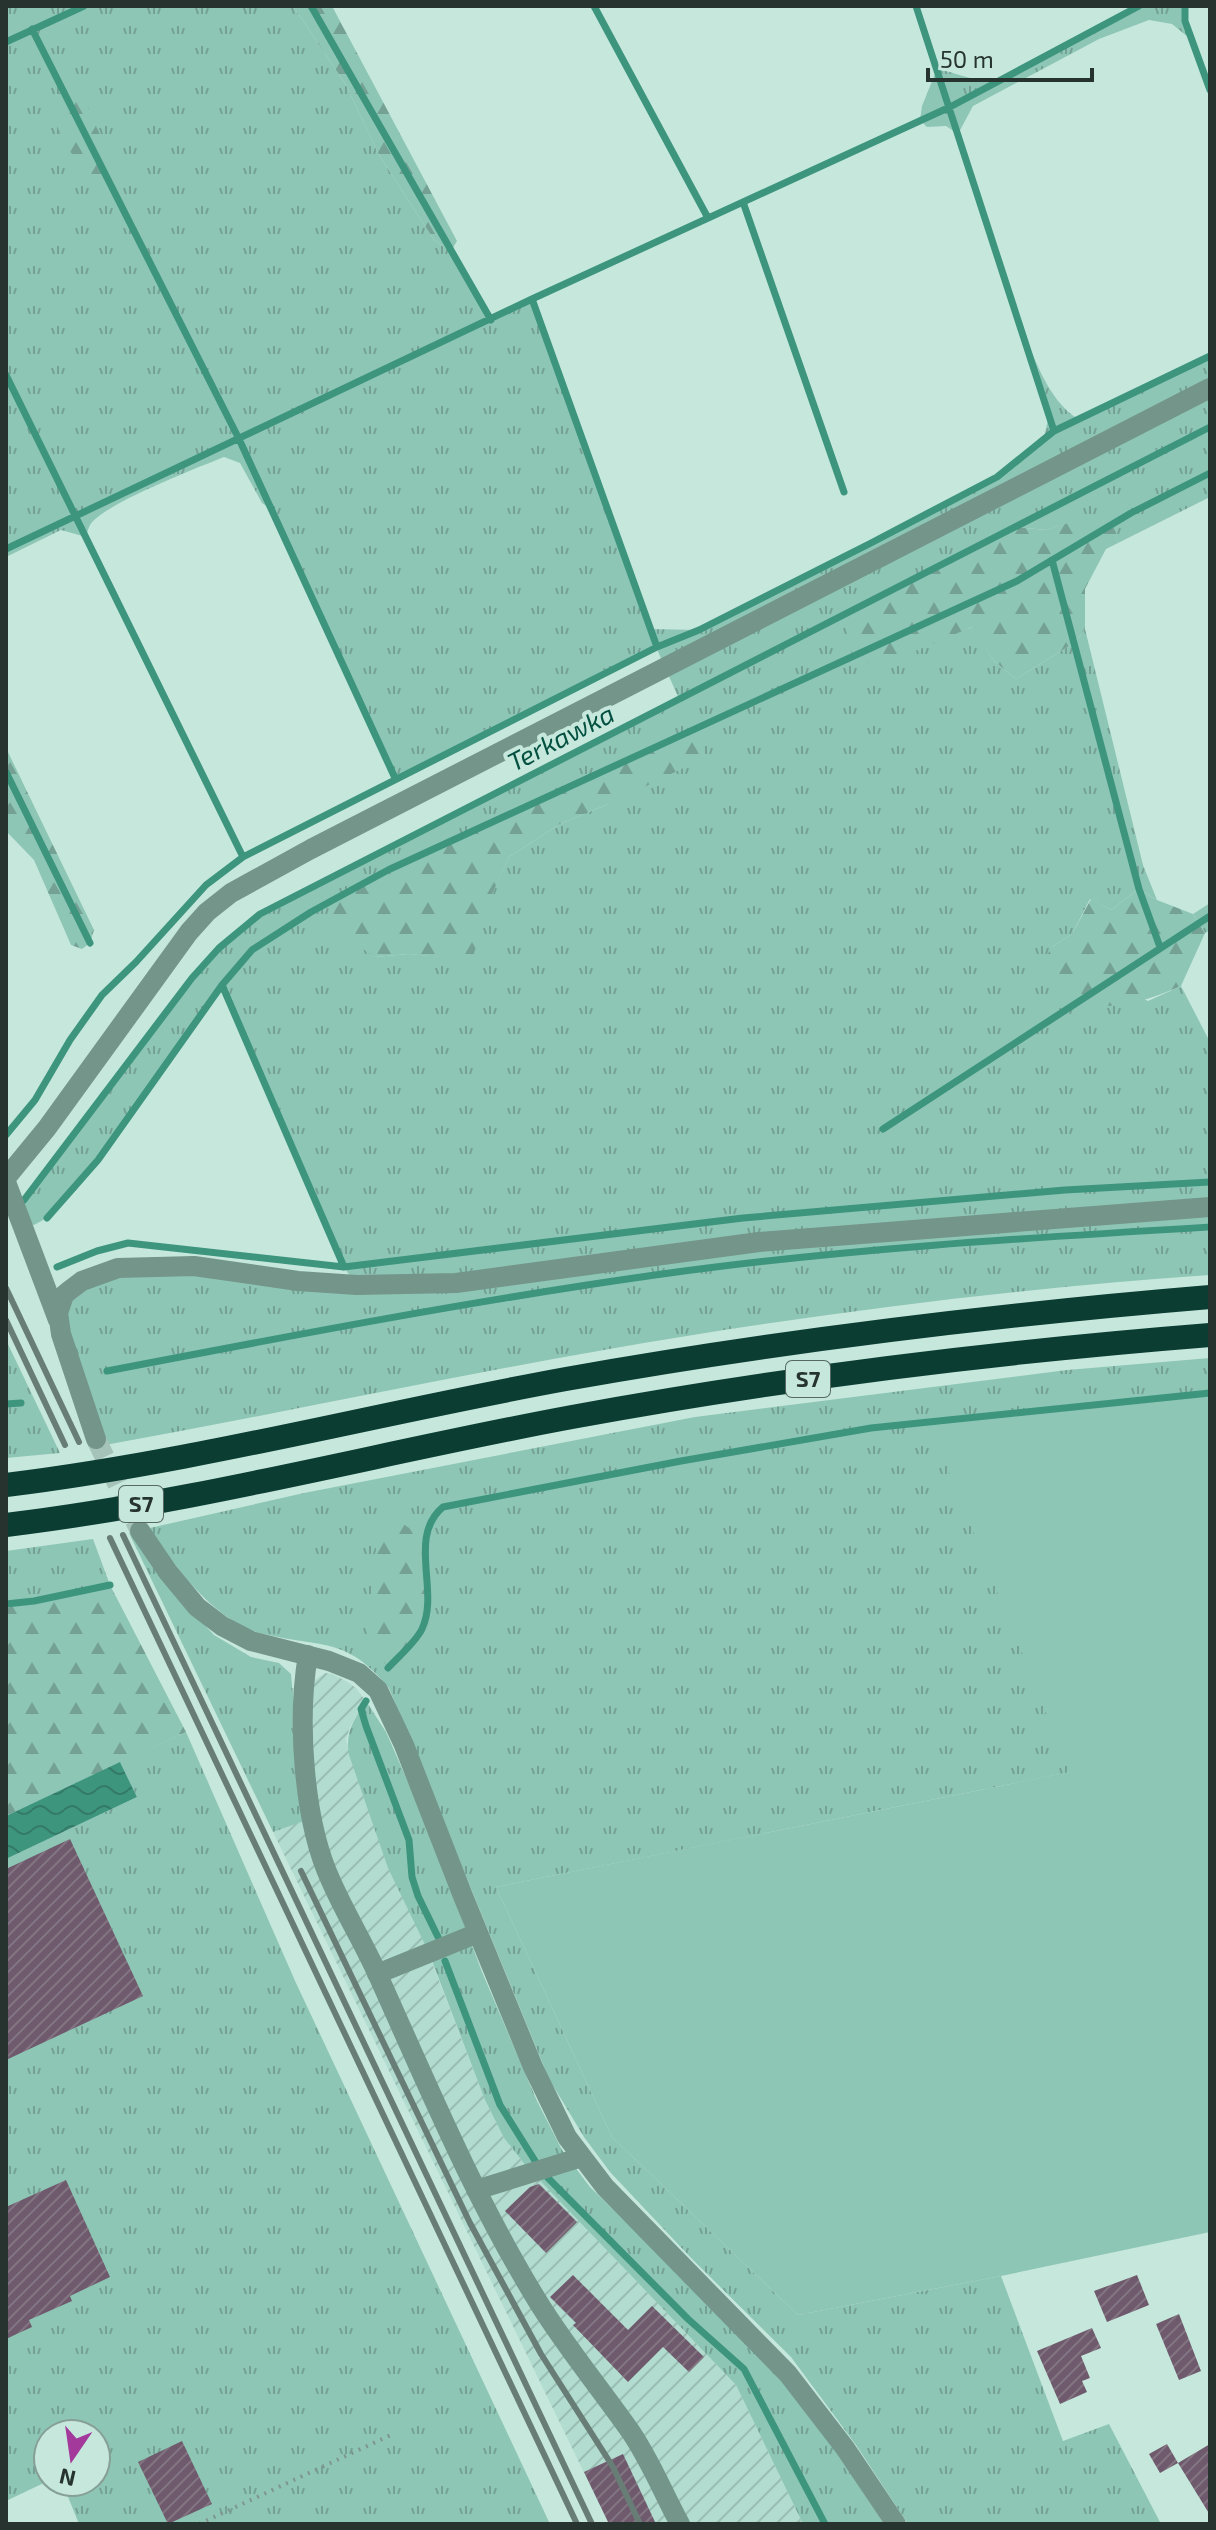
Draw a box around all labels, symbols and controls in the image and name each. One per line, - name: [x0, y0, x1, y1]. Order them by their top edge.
- scale bar: [928, 32, 1092, 82]
- text: 50 m: [940, 44, 994, 73]
- water label: Terkawka: [502, 697, 619, 777]
- road number: S7: [786, 1361, 830, 1397]
- road number: S7: [119, 1486, 163, 1522]
- north arrow: [32, 2418, 112, 2498]
- text: N: [57, 2464, 78, 2493]

